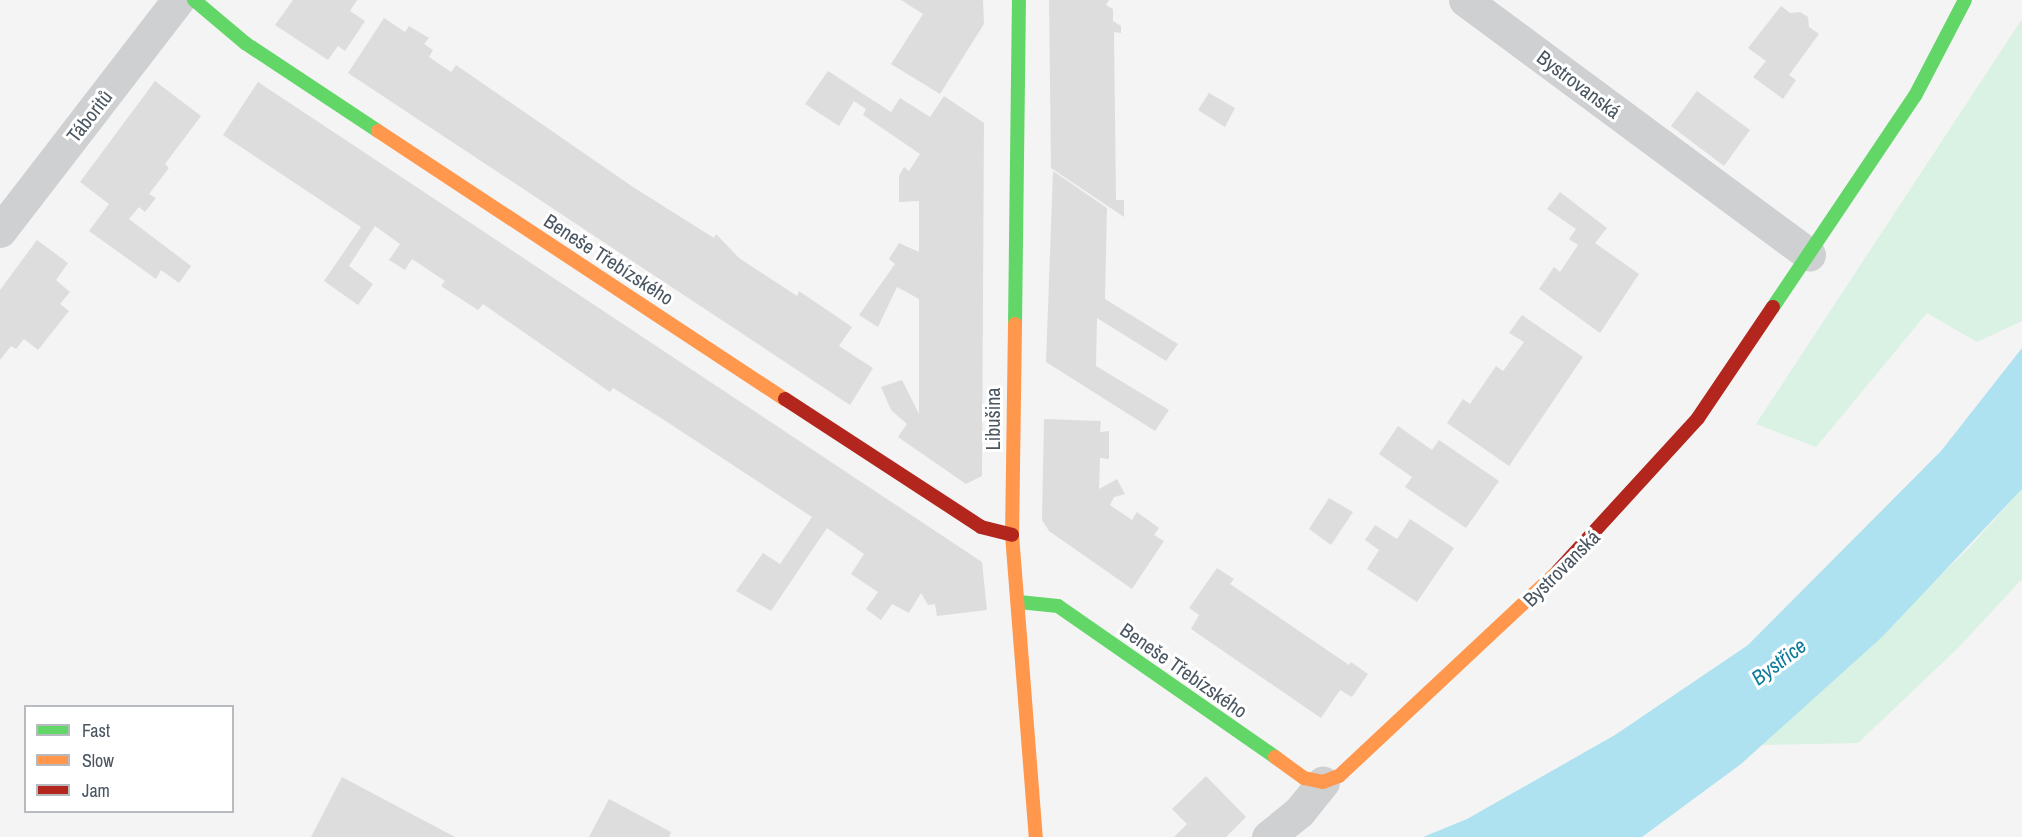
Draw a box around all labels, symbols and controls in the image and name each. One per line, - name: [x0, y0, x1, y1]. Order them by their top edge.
- street label: Bystrovanská: [1532, 45, 1626, 123]
- street label: Táboritů: [61, 85, 117, 147]
- street label: Beneše Třebízského: [540, 208, 678, 310]
- street label: Libušina: [980, 388, 1004, 450]
- street label: Bystrovanská: [1518, 525, 1604, 611]
- street label: Beneše Třebízského: [1116, 617, 1252, 723]
- water label: Bystřice: [1747, 633, 1811, 691]
- legend: [24, 705, 234, 813]
- text: Fast: [82, 718, 110, 743]
- text: Slow: [82, 748, 114, 773]
- text: Jam: [82, 778, 110, 803]

